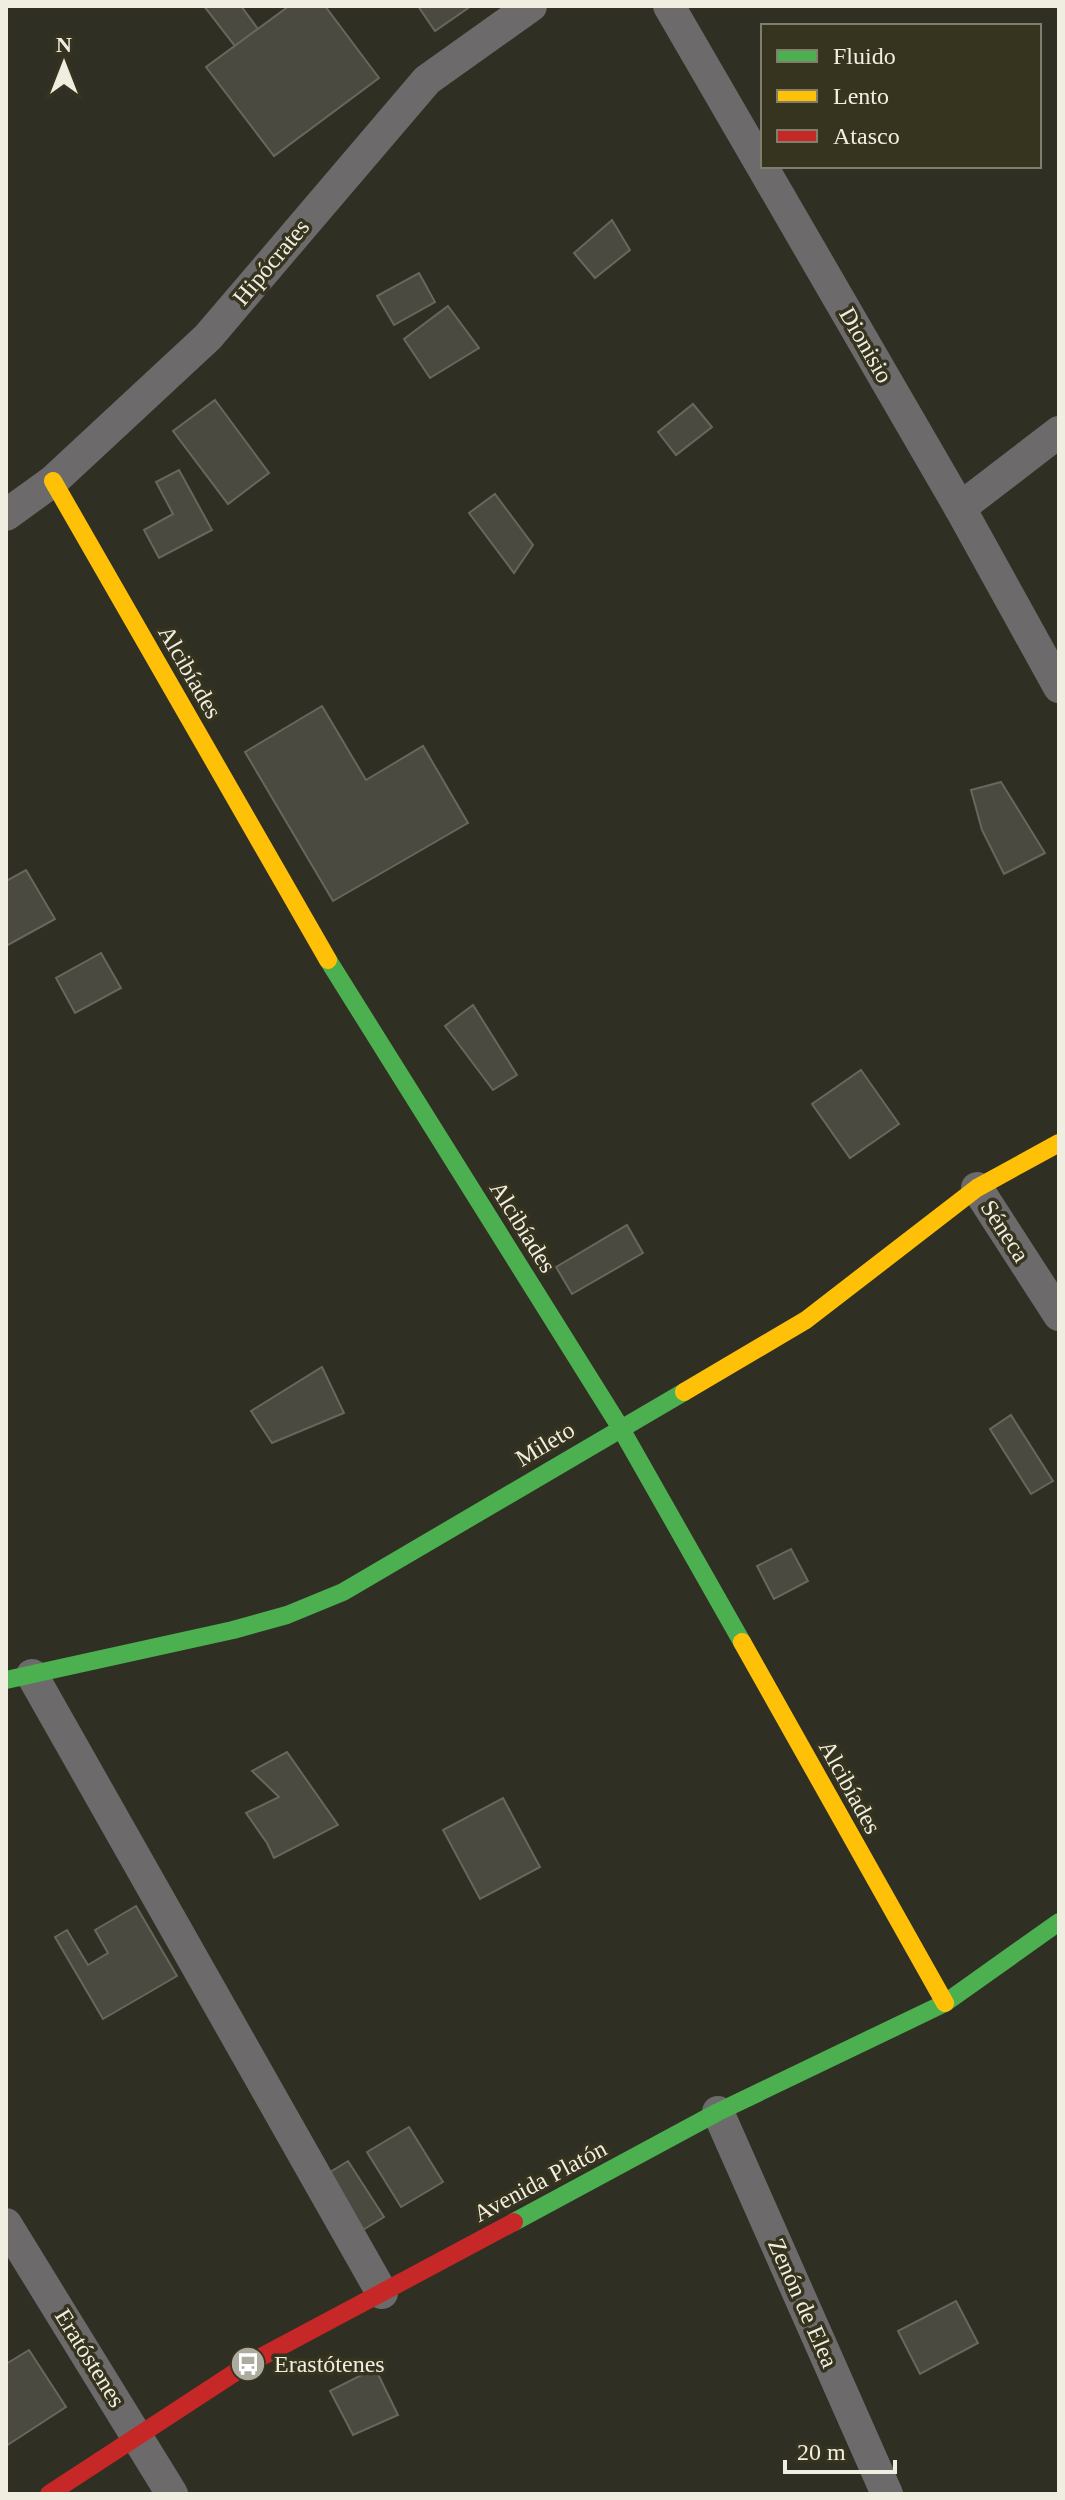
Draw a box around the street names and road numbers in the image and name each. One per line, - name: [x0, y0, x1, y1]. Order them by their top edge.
- street label: Hipócrates: [228, 214, 314, 310]
- street label: Dionisio: [834, 303, 898, 387]
- street label: Alcibíades: [153, 621, 227, 723]
- street label: Alcibíades: [485, 1177, 561, 1277]
- street label: Séneca: [976, 1195, 1035, 1267]
- street label: Mileto: [511, 1416, 579, 1472]
- street label: Alcibíades: [814, 1736, 886, 1838]
- street label: Avenida Platón: [469, 2135, 611, 2227]
- street label: Zenón de Elea: [763, 2234, 843, 2372]
- street label: Eratóstenes: [50, 2304, 130, 2412]

